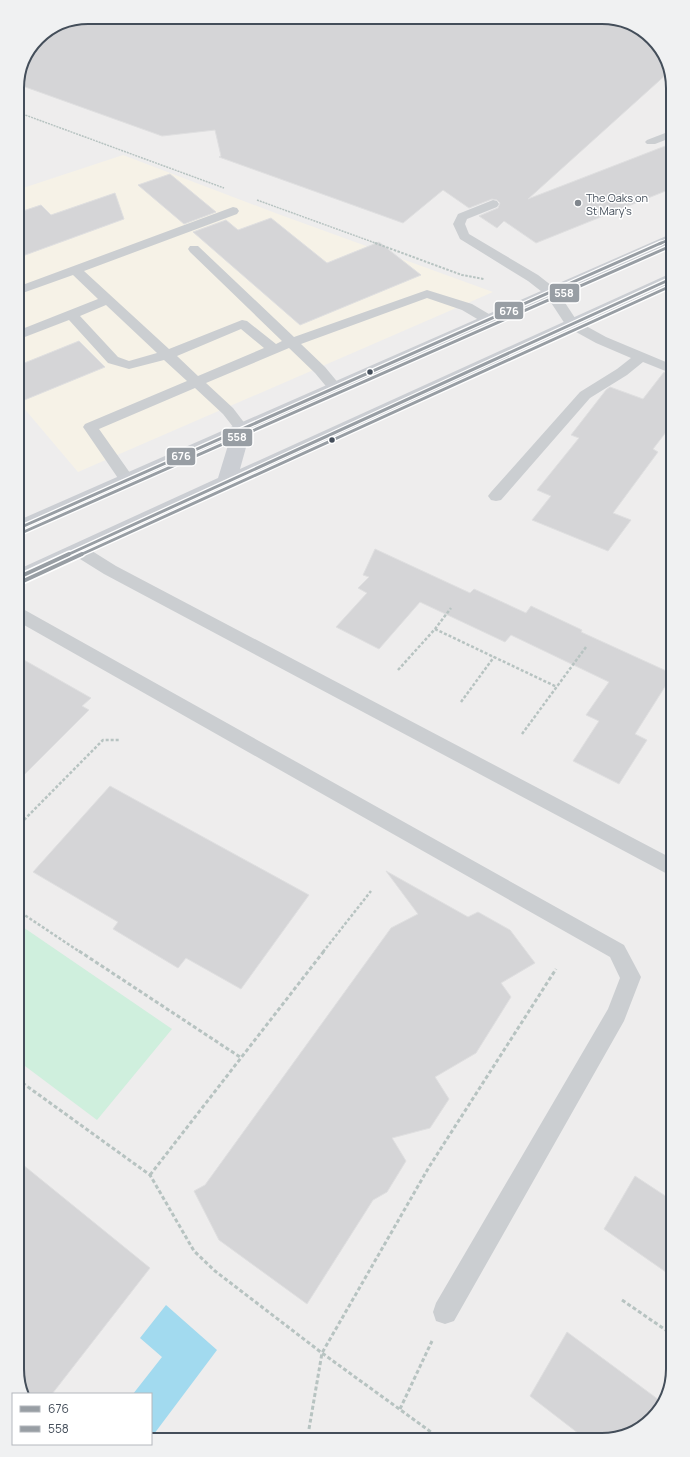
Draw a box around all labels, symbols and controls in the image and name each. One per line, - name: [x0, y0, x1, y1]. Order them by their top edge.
- place label: The Oaks on St Mary's: [586, 190, 648, 218]
- marker: The Oaks on St Mary's: [573, 198, 583, 208]
- line badge: 558: [549, 283, 580, 303]
- text: 558: [554, 285, 574, 300]
- line badge: 676: [494, 301, 524, 320]
- text: 676: [499, 303, 519, 318]
- unlabelled marker: [365, 367, 375, 377]
- line badge: 558: [222, 428, 253, 447]
- text: 558: [227, 429, 247, 444]
- unlabelled marker: [327, 435, 337, 445]
- line badge: 676: [166, 447, 196, 466]
- text: 676: [171, 448, 191, 463]
- legend: [12, 1393, 152, 1445]
- text: 676: [48, 1400, 69, 1417]
- text: 558: [48, 1420, 69, 1437]

